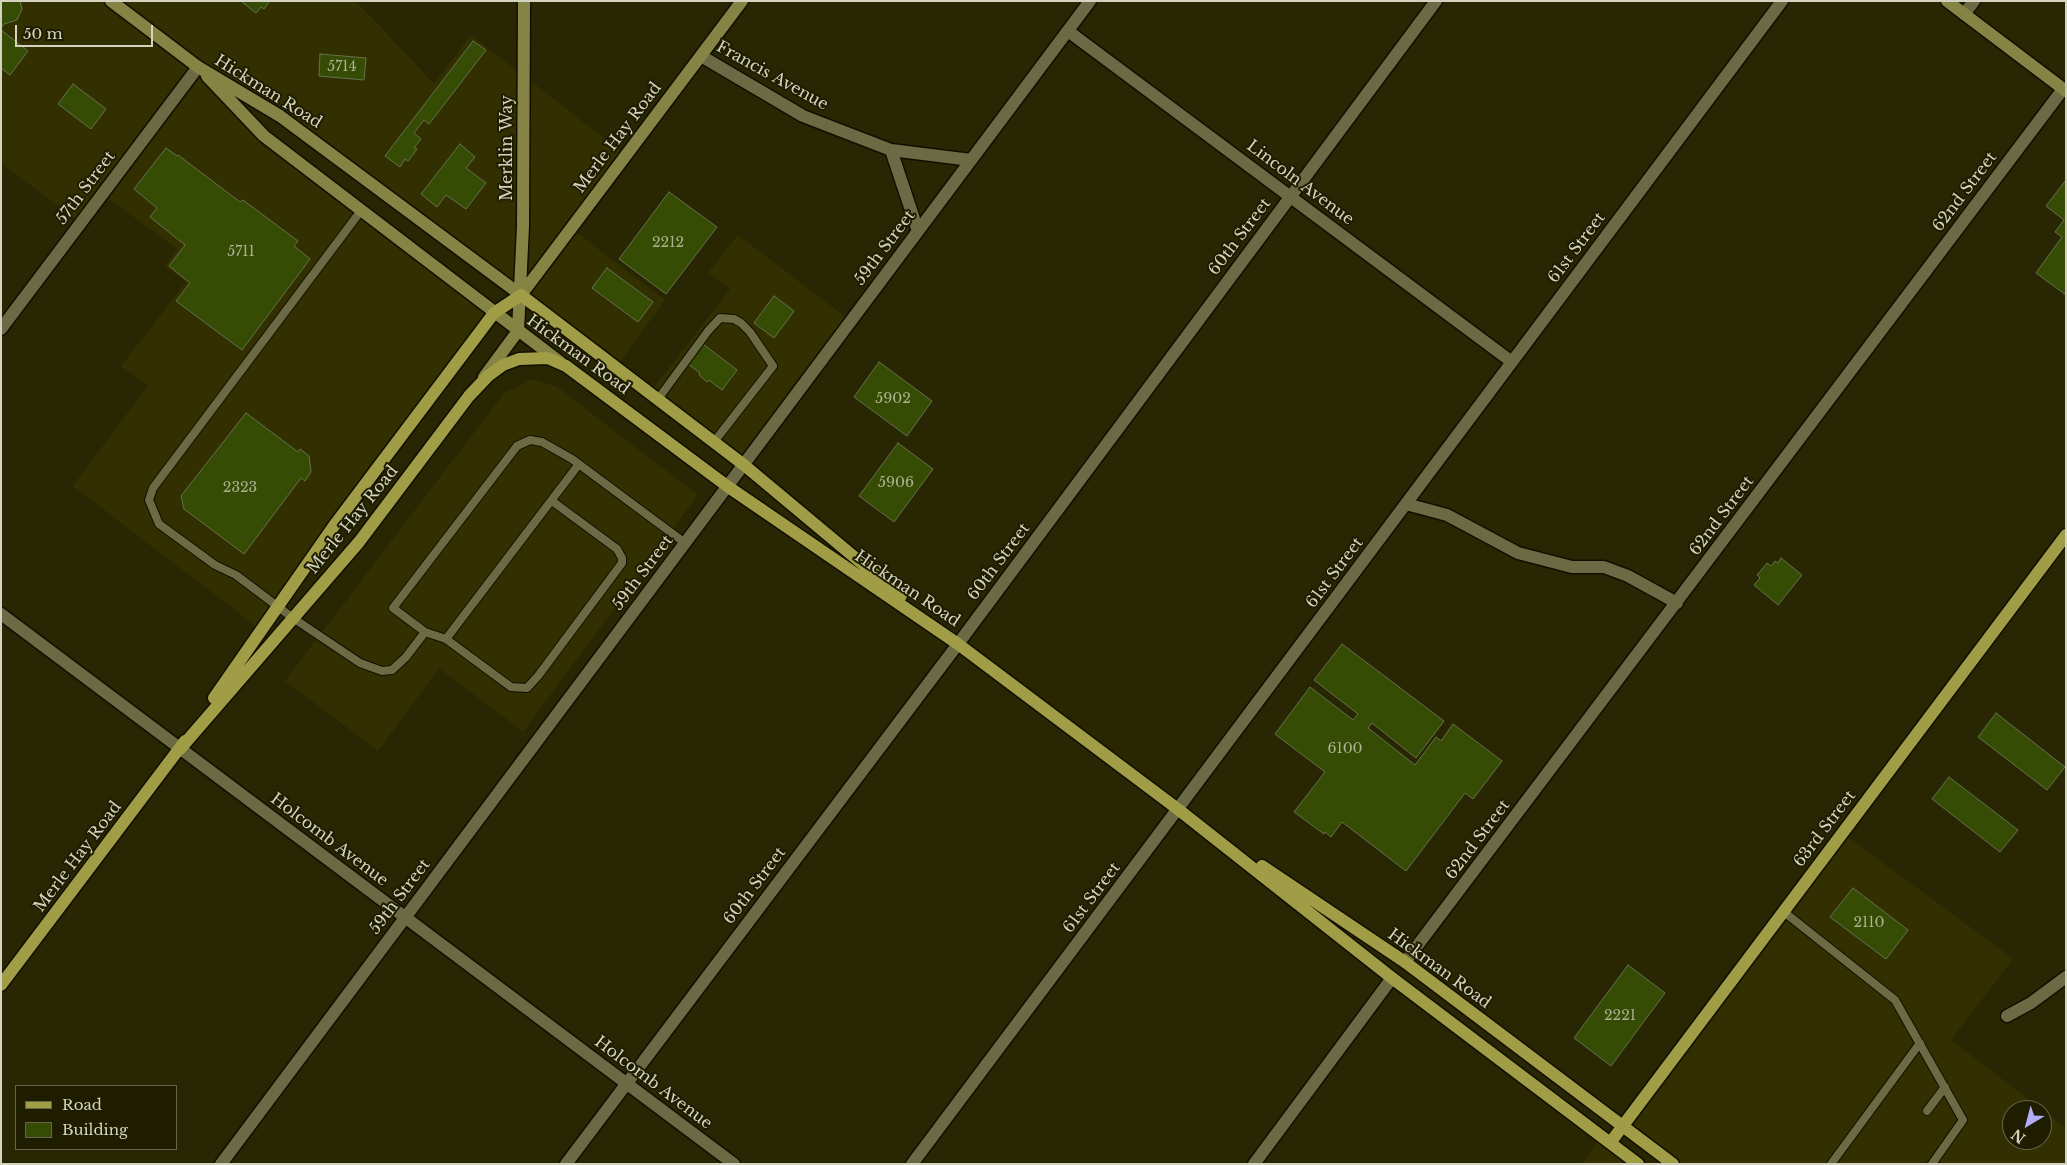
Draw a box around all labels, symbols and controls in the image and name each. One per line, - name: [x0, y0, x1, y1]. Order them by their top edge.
- scale bar: [18, 15, 155, 47]
- text: 50 m: [23, 24, 63, 43]
- street label: Francis Avenue: [713, 37, 831, 115]
- street label: Hickman Road: [211, 51, 325, 133]
- house number: 5714: [327, 59, 357, 75]
- street label: Merle Hay Road: [570, 79, 666, 197]
- street label: Merklin Way: [497, 95, 517, 201]
- street label: Lincoln Avenue: [1243, 137, 1357, 229]
- street label: 57th Street: [52, 148, 120, 228]
- street label: 62nd Street: [1929, 148, 2001, 236]
- street label: 60th Street: [1205, 195, 1275, 279]
- street label: 59th Street: [851, 207, 919, 289]
- street label: 61st Street: [1544, 209, 1610, 287]
- house number: 2212: [652, 235, 684, 251]
- house number: 5711: [227, 244, 255, 260]
- street label: Hickman Road: [523, 311, 633, 399]
- house number: 5902: [875, 391, 911, 407]
- street label: Merle Hay Road: [304, 462, 402, 578]
- street label: 62nd Street: [1686, 472, 1758, 560]
- house number: 5906: [878, 475, 914, 491]
- house number: 2323: [223, 480, 257, 496]
- street label: 60th Street: [964, 520, 1034, 604]
- street label: 59th Street: [609, 532, 677, 614]
- street label: 61st Street: [1302, 534, 1368, 612]
- street label: Hickman Road: [851, 547, 963, 631]
- house number: 6100: [1327, 741, 1363, 757]
- street label: 63rd Street: [1790, 787, 1860, 871]
- street label: Holcomb Avenue: [266, 790, 392, 890]
- street label: 62nd Street: [1442, 796, 1514, 884]
- street label: Merle Hay Road: [30, 798, 126, 916]
- street label: 60th Street: [720, 844, 790, 928]
- street label: 59th Street: [366, 856, 434, 938]
- street label: 61st Street: [1059, 859, 1125, 937]
- house number: 2110: [1853, 915, 1885, 931]
- street label: Hickman Road: [1384, 925, 1494, 1013]
- house number: 2221: [1604, 1008, 1636, 1024]
- street label: Holcomb Avenue: [590, 1033, 716, 1133]
- legend: [15, 1085, 178, 1150]
- text: Road: [62, 1095, 102, 1114]
- north arrow: [2002, 1100, 2052, 1150]
- text: Building: [62, 1120, 128, 1139]
- text: N: [2008, 1125, 2029, 1147]

